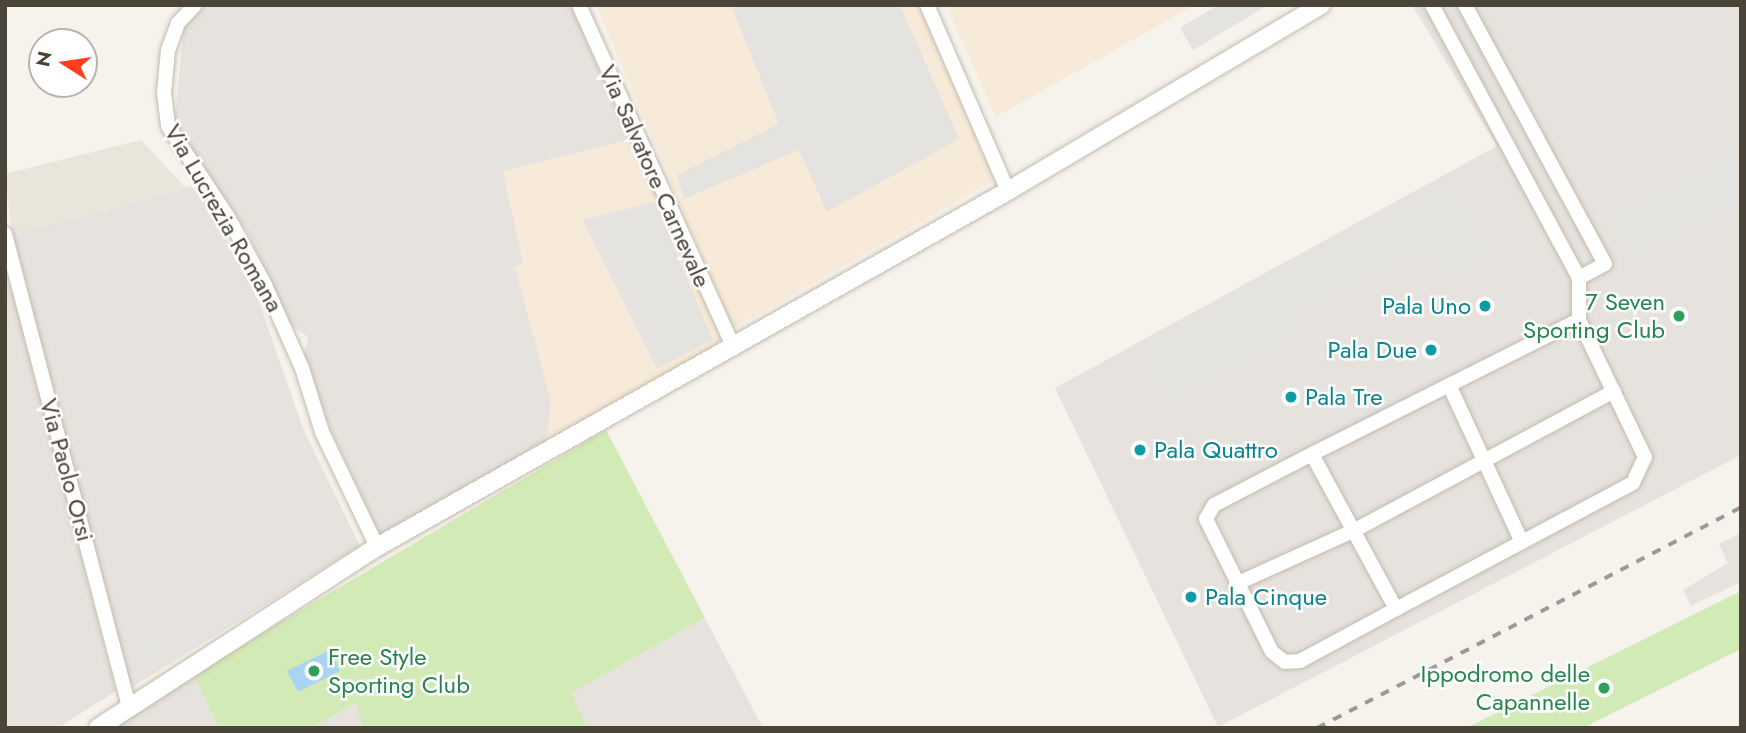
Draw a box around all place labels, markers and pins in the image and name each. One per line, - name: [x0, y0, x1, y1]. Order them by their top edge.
- place label: 7 Seven Sporting Club: [1523, 288, 1665, 344]
- place label: Pala Uno: [1382, 292, 1471, 320]
- marker: Pala Uno: [1477, 298, 1493, 314]
- marker: 7 Seven Sporting Club: [1671, 308, 1687, 324]
- place label: Pala Due: [1327, 336, 1417, 364]
- marker: Pala Due: [1423, 342, 1439, 358]
- place label: Pala Tre: [1305, 383, 1383, 411]
- marker: Pala Tre: [1283, 389, 1299, 405]
- place label: Pala Quattro: [1154, 436, 1278, 464]
- marker: Pala Quattro: [1132, 442, 1148, 458]
- place label: Pala Cinque: [1205, 583, 1327, 611]
- marker: Pala Cinque: [1183, 589, 1199, 605]
- place label: Free Style Sporting Club: [328, 643, 470, 699]
- place label: Ippodromo delle Capannelle: [1421, 660, 1590, 716]
- marker: Free Style Sporting Club: [306, 663, 322, 679]
- marker: Ippodromo delle Capannelle: [1596, 680, 1612, 696]

